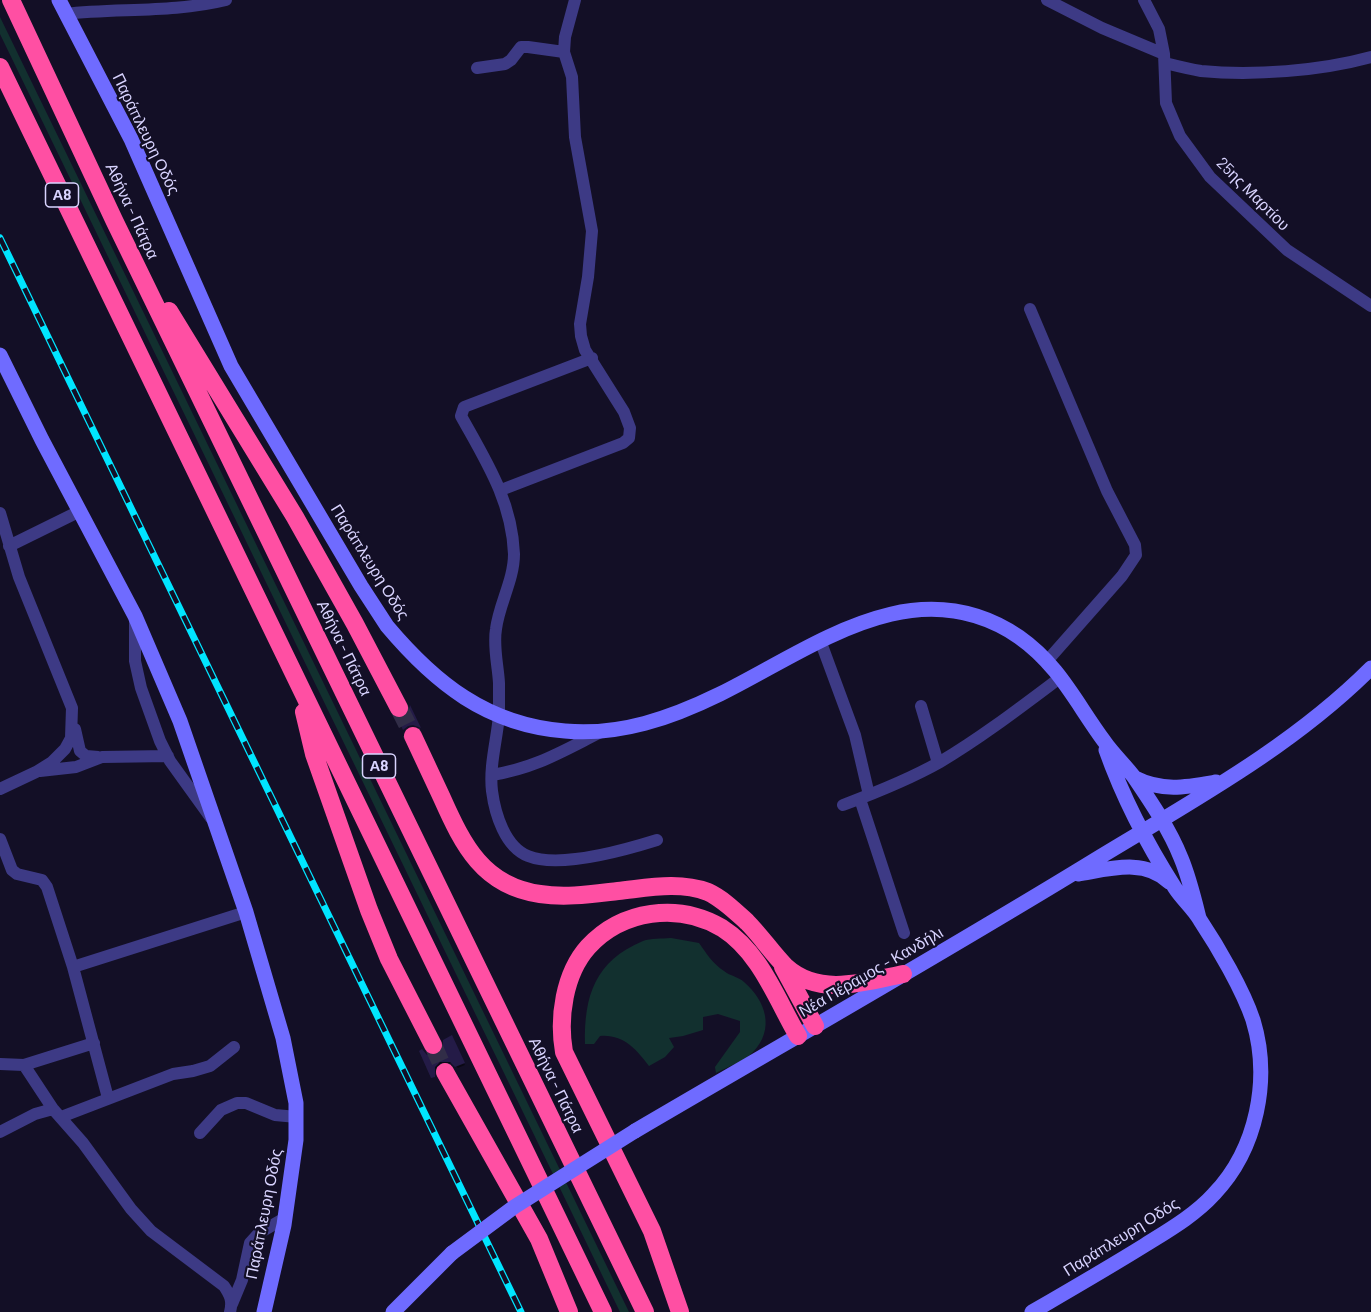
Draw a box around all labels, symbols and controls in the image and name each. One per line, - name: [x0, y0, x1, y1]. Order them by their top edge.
- street label: Παράπλευρη Οδός: [108, 70, 184, 198]
- street label: 25ης Μαρτίου: [1212, 153, 1294, 235]
- street label: Αθήνα - Πάτρα: [101, 160, 163, 262]
- road number: Α8: [46, 183, 78, 207]
- street label: Παράπλευρη Οδός: [327, 501, 413, 623]
- street label: Αθήνα - Πάτρα: [313, 597, 375, 699]
- road number: Α8: [362, 754, 395, 778]
- street label: Νέα Πέραμος - Κανδήλι: [795, 923, 947, 1021]
- street label: Αθήνα - Πάτρα: [525, 1034, 587, 1136]
- street label: Παράπλευρη Οδός: [242, 1147, 286, 1281]
- street label: Παράπλευρη Οδός: [1060, 1194, 1182, 1280]

